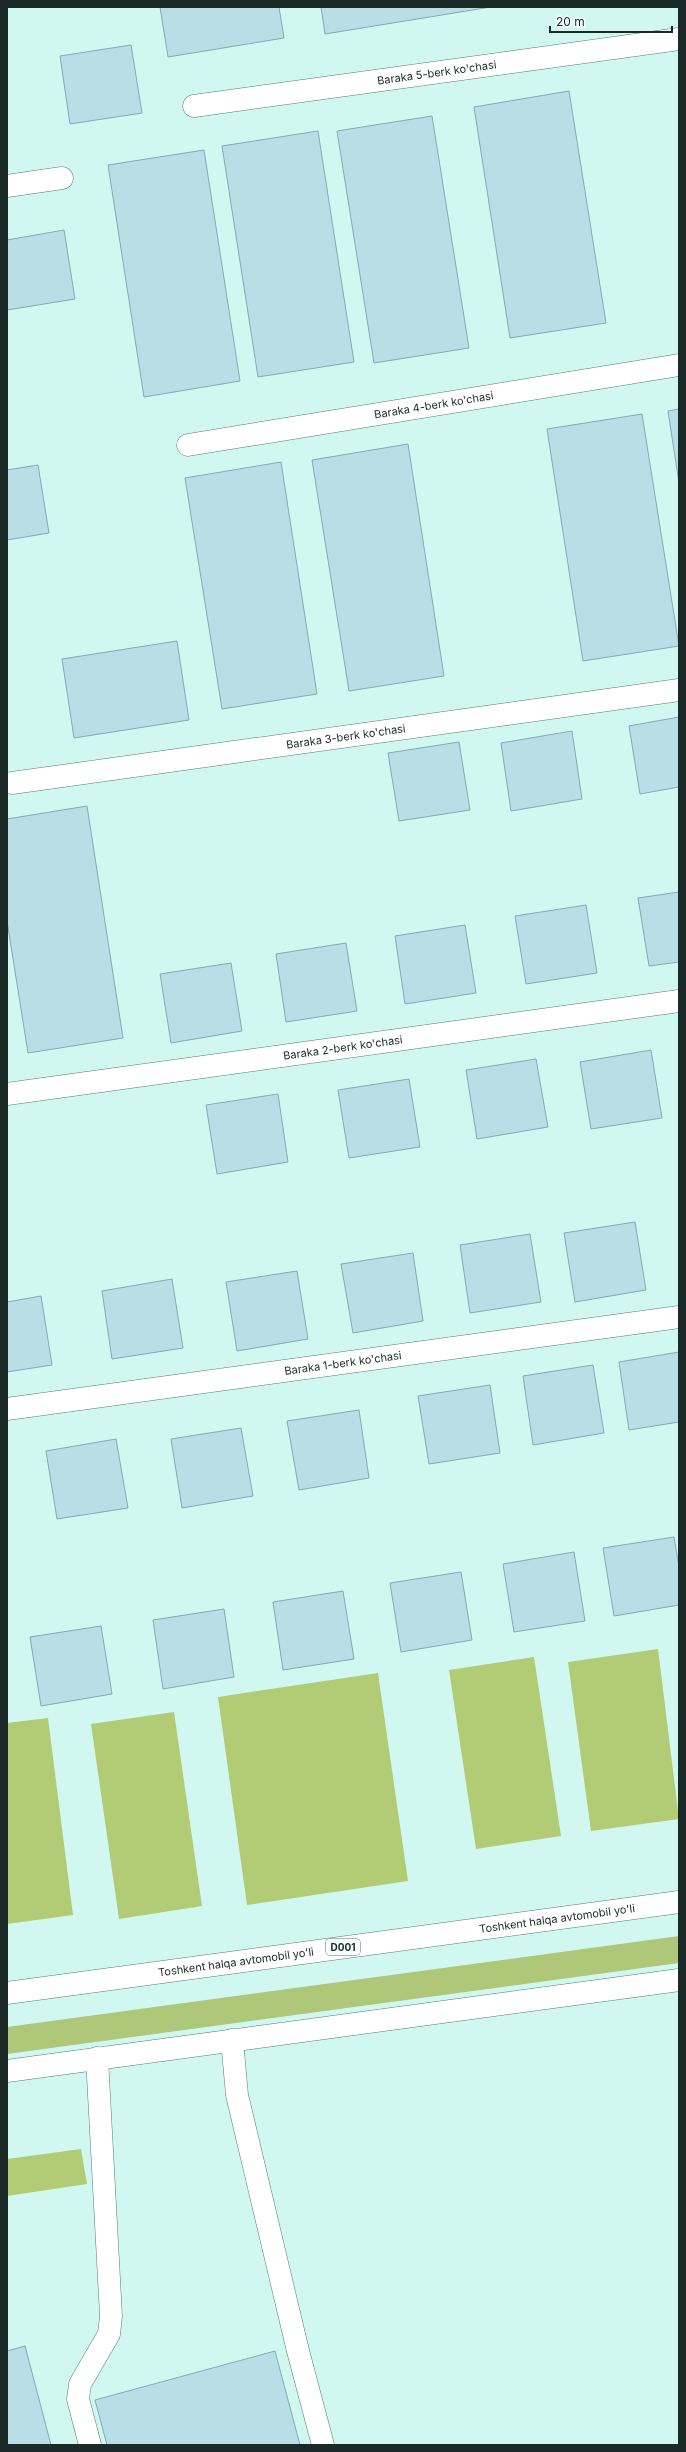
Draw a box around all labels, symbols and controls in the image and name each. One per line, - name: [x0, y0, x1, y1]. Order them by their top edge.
- scale bar: [550, 8, 672, 34]
- text: 20 m: [556, 14, 585, 29]
- street label: Baraka 5-berk ko'chasi: [376, 57, 497, 88]
- street label: Baraka 4-berk ko'chasi: [373, 388, 494, 422]
- street label: Baraka 3-berk ko'chasi: [285, 721, 406, 752]
- street label: Baraka 2-berk ko'chasi: [282, 1032, 403, 1063]
- street label: Baraka 1-berk ko'chasi: [283, 1348, 402, 1378]
- street label: Toshkent halqa avtomobil yo'li: [478, 1901, 636, 1936]
- road number: D001: [326, 1939, 360, 1955]
- street label: Toshkent halqa avtomobil yo'li: [157, 1945, 315, 1979]

